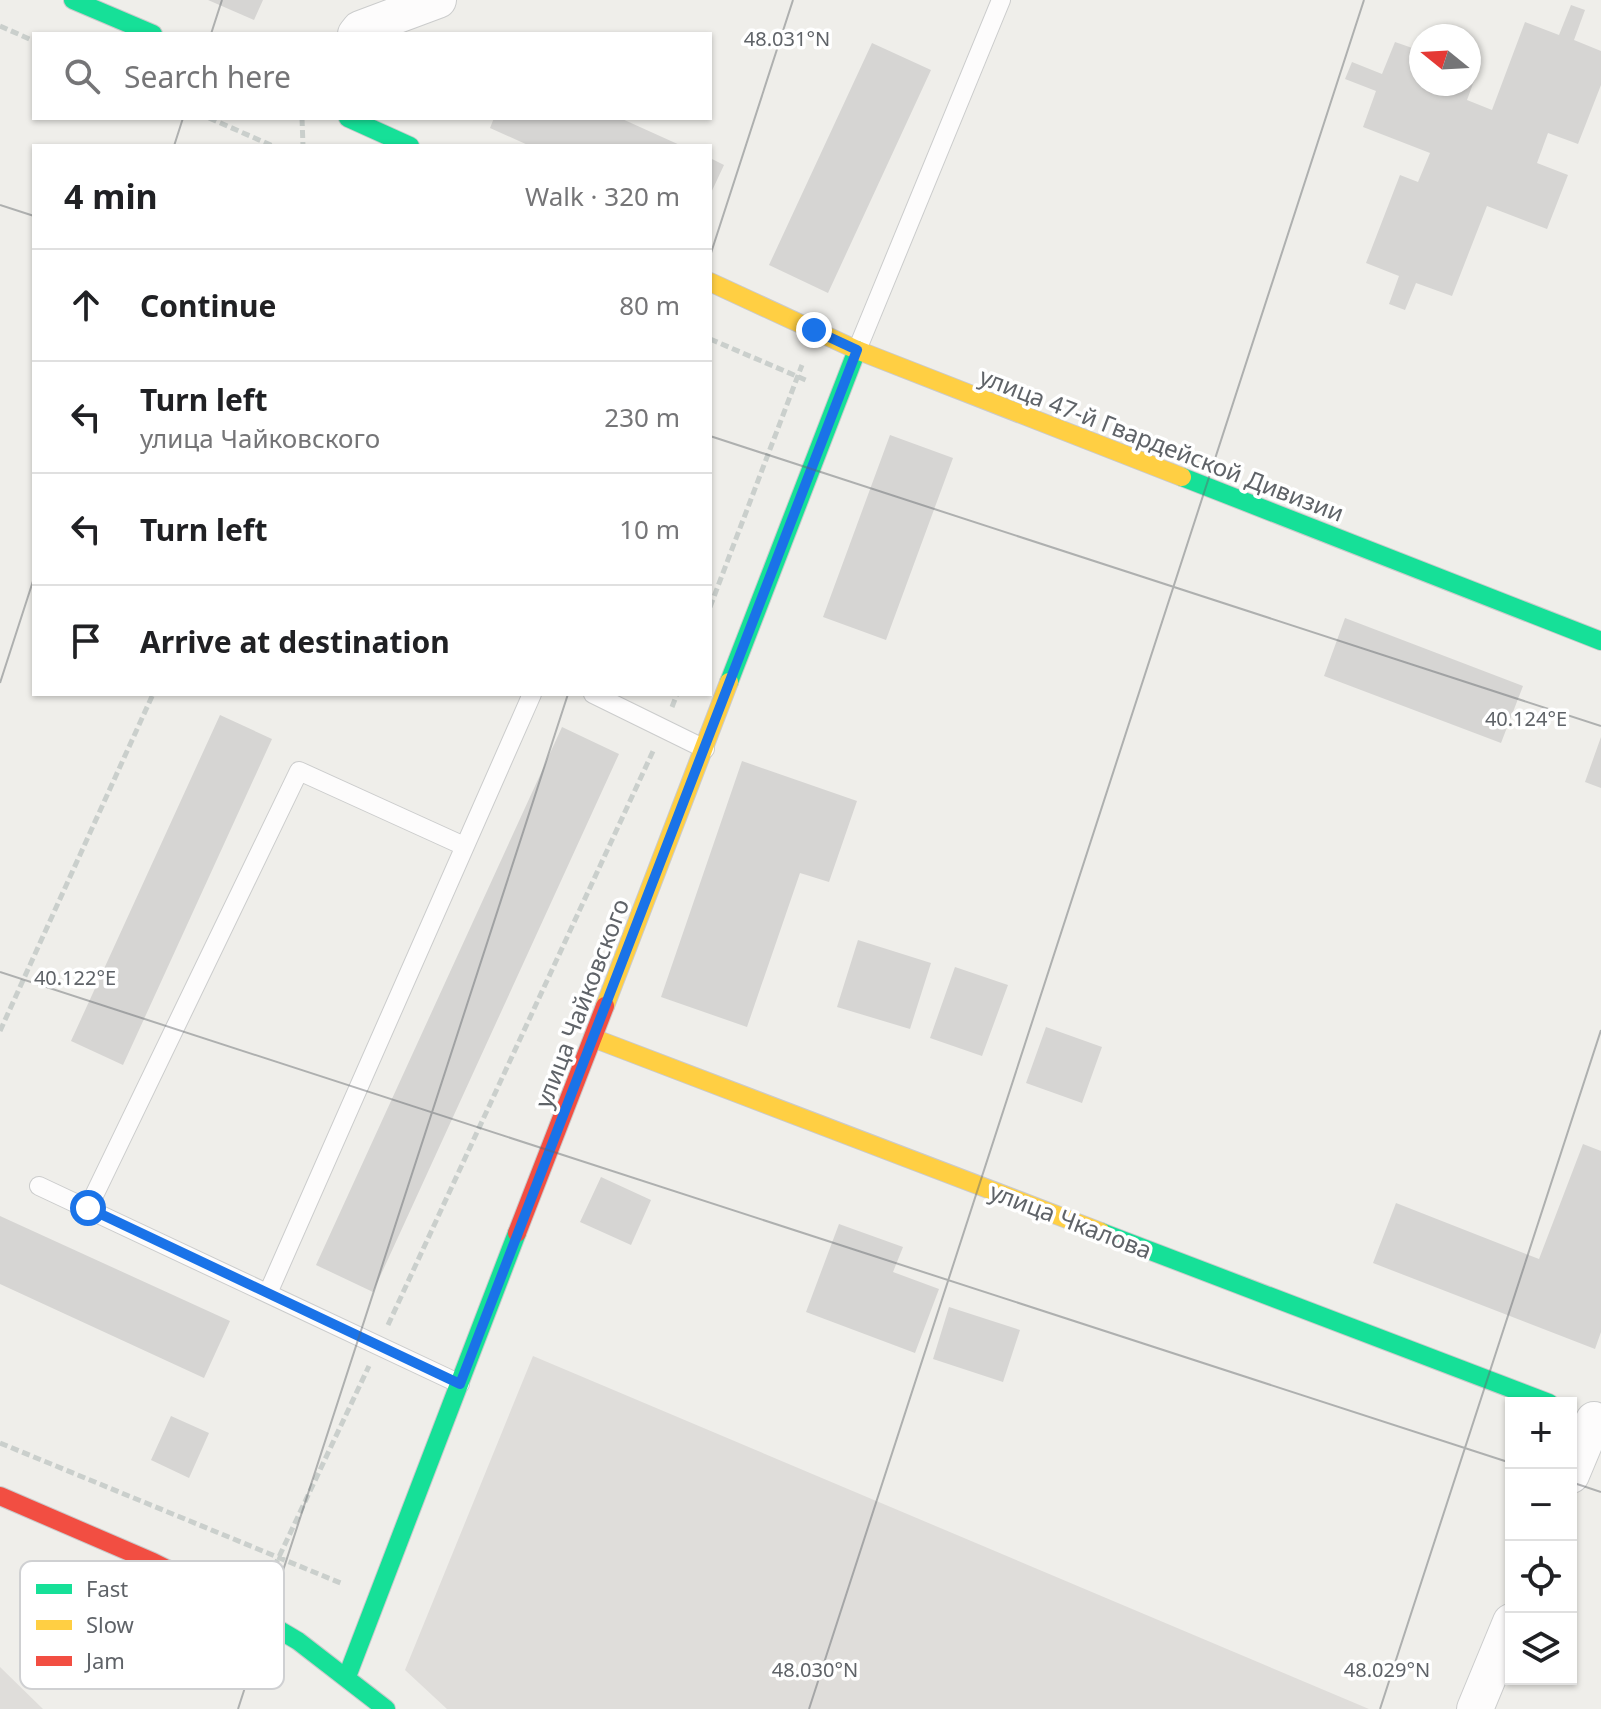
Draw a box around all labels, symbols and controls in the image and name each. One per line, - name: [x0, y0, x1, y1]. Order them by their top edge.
- north arrow: [1409, 24, 1481, 96]
- text: 48.031°N: [744, 25, 830, 52]
- search box: [32, 32, 712, 120]
- icon: search: [60, 54, 104, 98]
- text: Search here: [124, 56, 291, 97]
- text: 4 min: [64, 173, 158, 219]
- text: Walk · 320 m: [525, 178, 680, 214]
- icon: ahead: [64, 283, 108, 327]
- text: Continue: [140, 285, 276, 326]
- text: 80 m: [619, 287, 680, 323]
- route end: [796, 312, 832, 348]
- street label: улица 47-й Гвардейской Дивизии: [975, 359, 1349, 529]
- text: Turn left: [140, 379, 268, 420]
- icon: left: [64, 395, 108, 439]
- text: 230 m: [604, 399, 680, 435]
- text: улица Чайковского: [140, 420, 380, 456]
- icon: left: [64, 507, 108, 551]
- text: Turn left: [140, 509, 268, 550]
- text: 10 m: [619, 511, 680, 547]
- icon: arrive: [64, 619, 108, 663]
- text: Arrive at destination: [140, 621, 450, 662]
- text: 40.124°E: [1485, 705, 1567, 732]
- street label: улица Чайковского: [526, 894, 636, 1112]
- text: 40.122°E: [34, 964, 116, 991]
- street label: улица Чкалова: [985, 1174, 1157, 1266]
- route start: [70, 1190, 106, 1226]
- map controls: [1505, 1397, 1577, 1685]
- button: +: [1505, 1397, 1577, 1469]
- button: −: [1505, 1469, 1577, 1541]
- button: locate: [1505, 1541, 1577, 1613]
- legend: [20, 1561, 284, 1689]
- text: Fast: [86, 1573, 128, 1603]
- text: Slow: [86, 1609, 135, 1639]
- button: layers: [1505, 1613, 1577, 1685]
- text: Jam: [84, 1645, 125, 1675]
- text: 48.030°N: [772, 1656, 858, 1683]
- text: 48.029°N: [1344, 1656, 1430, 1683]

